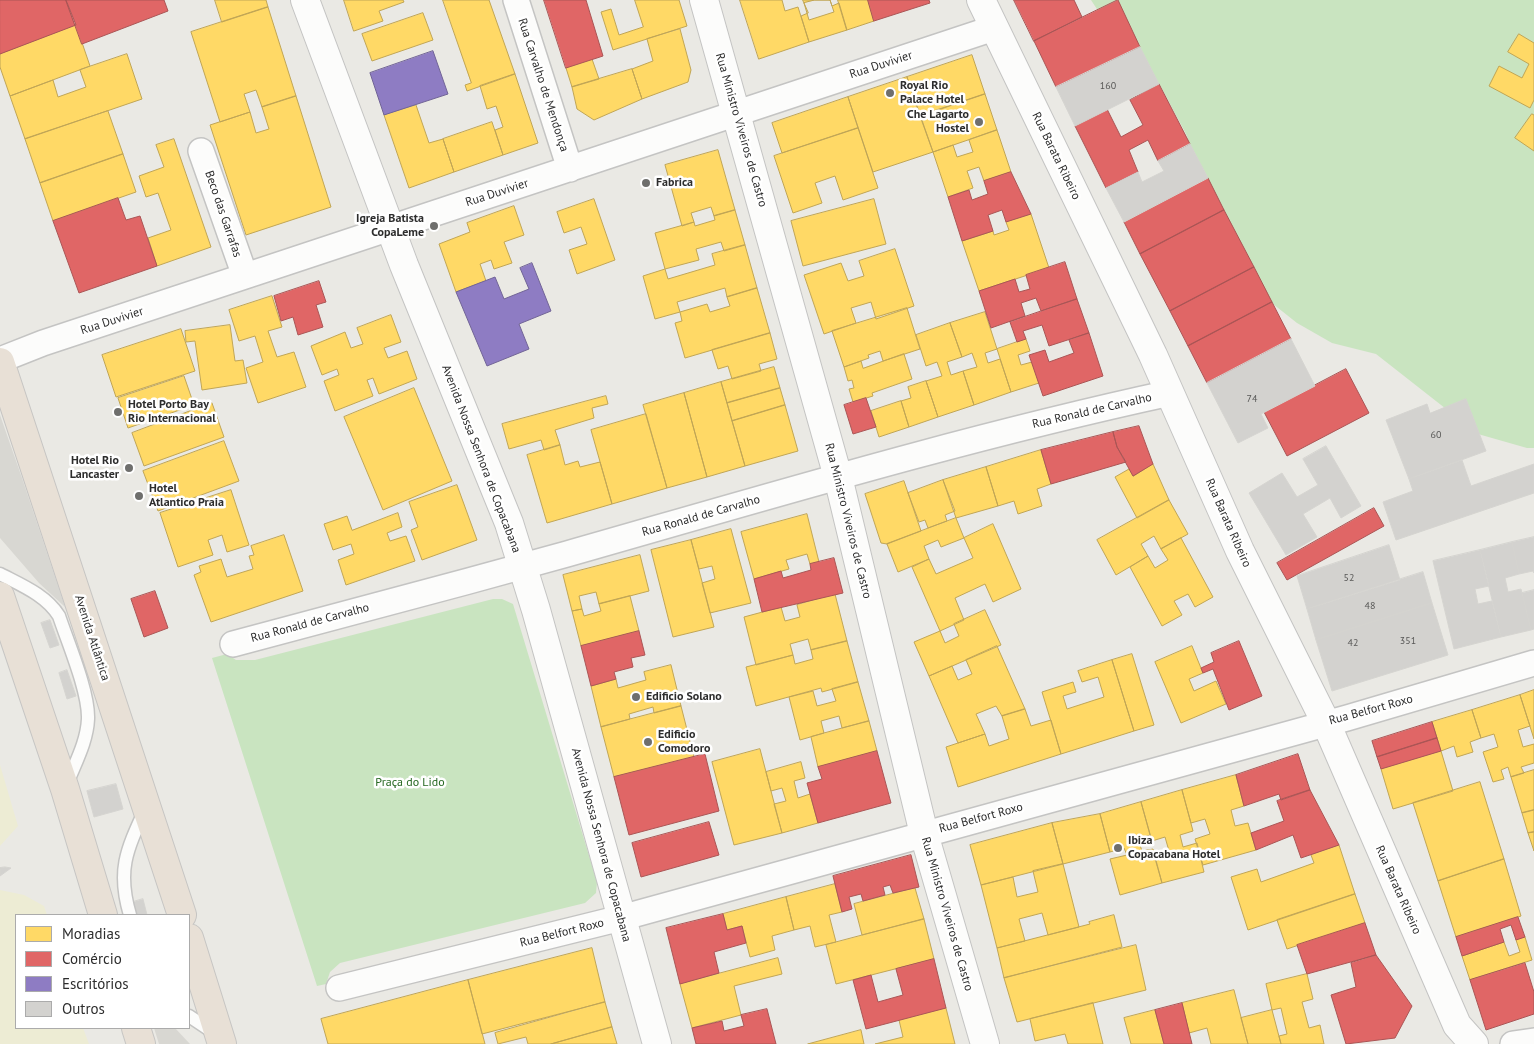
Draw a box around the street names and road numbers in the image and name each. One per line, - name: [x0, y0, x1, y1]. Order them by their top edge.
- street label: Rua Carvalho de Mendonça: [515, 16, 571, 154]
- street label: Rua Duvivier: [848, 48, 914, 82]
- street label: Rua Ministro Viveiros de Castro: [712, 51, 770, 209]
- street label: Rua Barata Ribeiro: [1029, 110, 1083, 202]
- street label: Beco das Garrafas: [201, 169, 245, 259]
- street label: Rua Duvivier: [464, 176, 530, 210]
- street label: Rua Duvivier: [79, 304, 145, 338]
- street label: Avenida Nossa Senhora de Copacabana: [438, 363, 524, 555]
- street label: Rua Ronald de Carvalho: [1031, 390, 1153, 432]
- street label: Rua Ministro Viveiros de Castro: [822, 442, 874, 600]
- street label: Rua Barata Ribeiro: [1202, 476, 1254, 570]
- street label: Rua Ronald de Carvalho: [640, 492, 762, 540]
- street label: Avenida Atlântica: [71, 593, 113, 683]
- street label: Rua Ronald de Carvalho: [249, 600, 371, 646]
- street label: Rua Belfort Roxo: [1328, 692, 1414, 728]
- street label: Avenida Nossa Senhora de Copacabana: [568, 746, 634, 944]
- street label: Rua Belfort Roxo: [938, 800, 1024, 836]
- street label: Rua Ministro Viveiros de Castro: [918, 835, 976, 993]
- street label: Rua Barata Ribeiro: [1372, 843, 1424, 937]
- street label: Rua Belfort Roxo: [518, 916, 606, 950]

